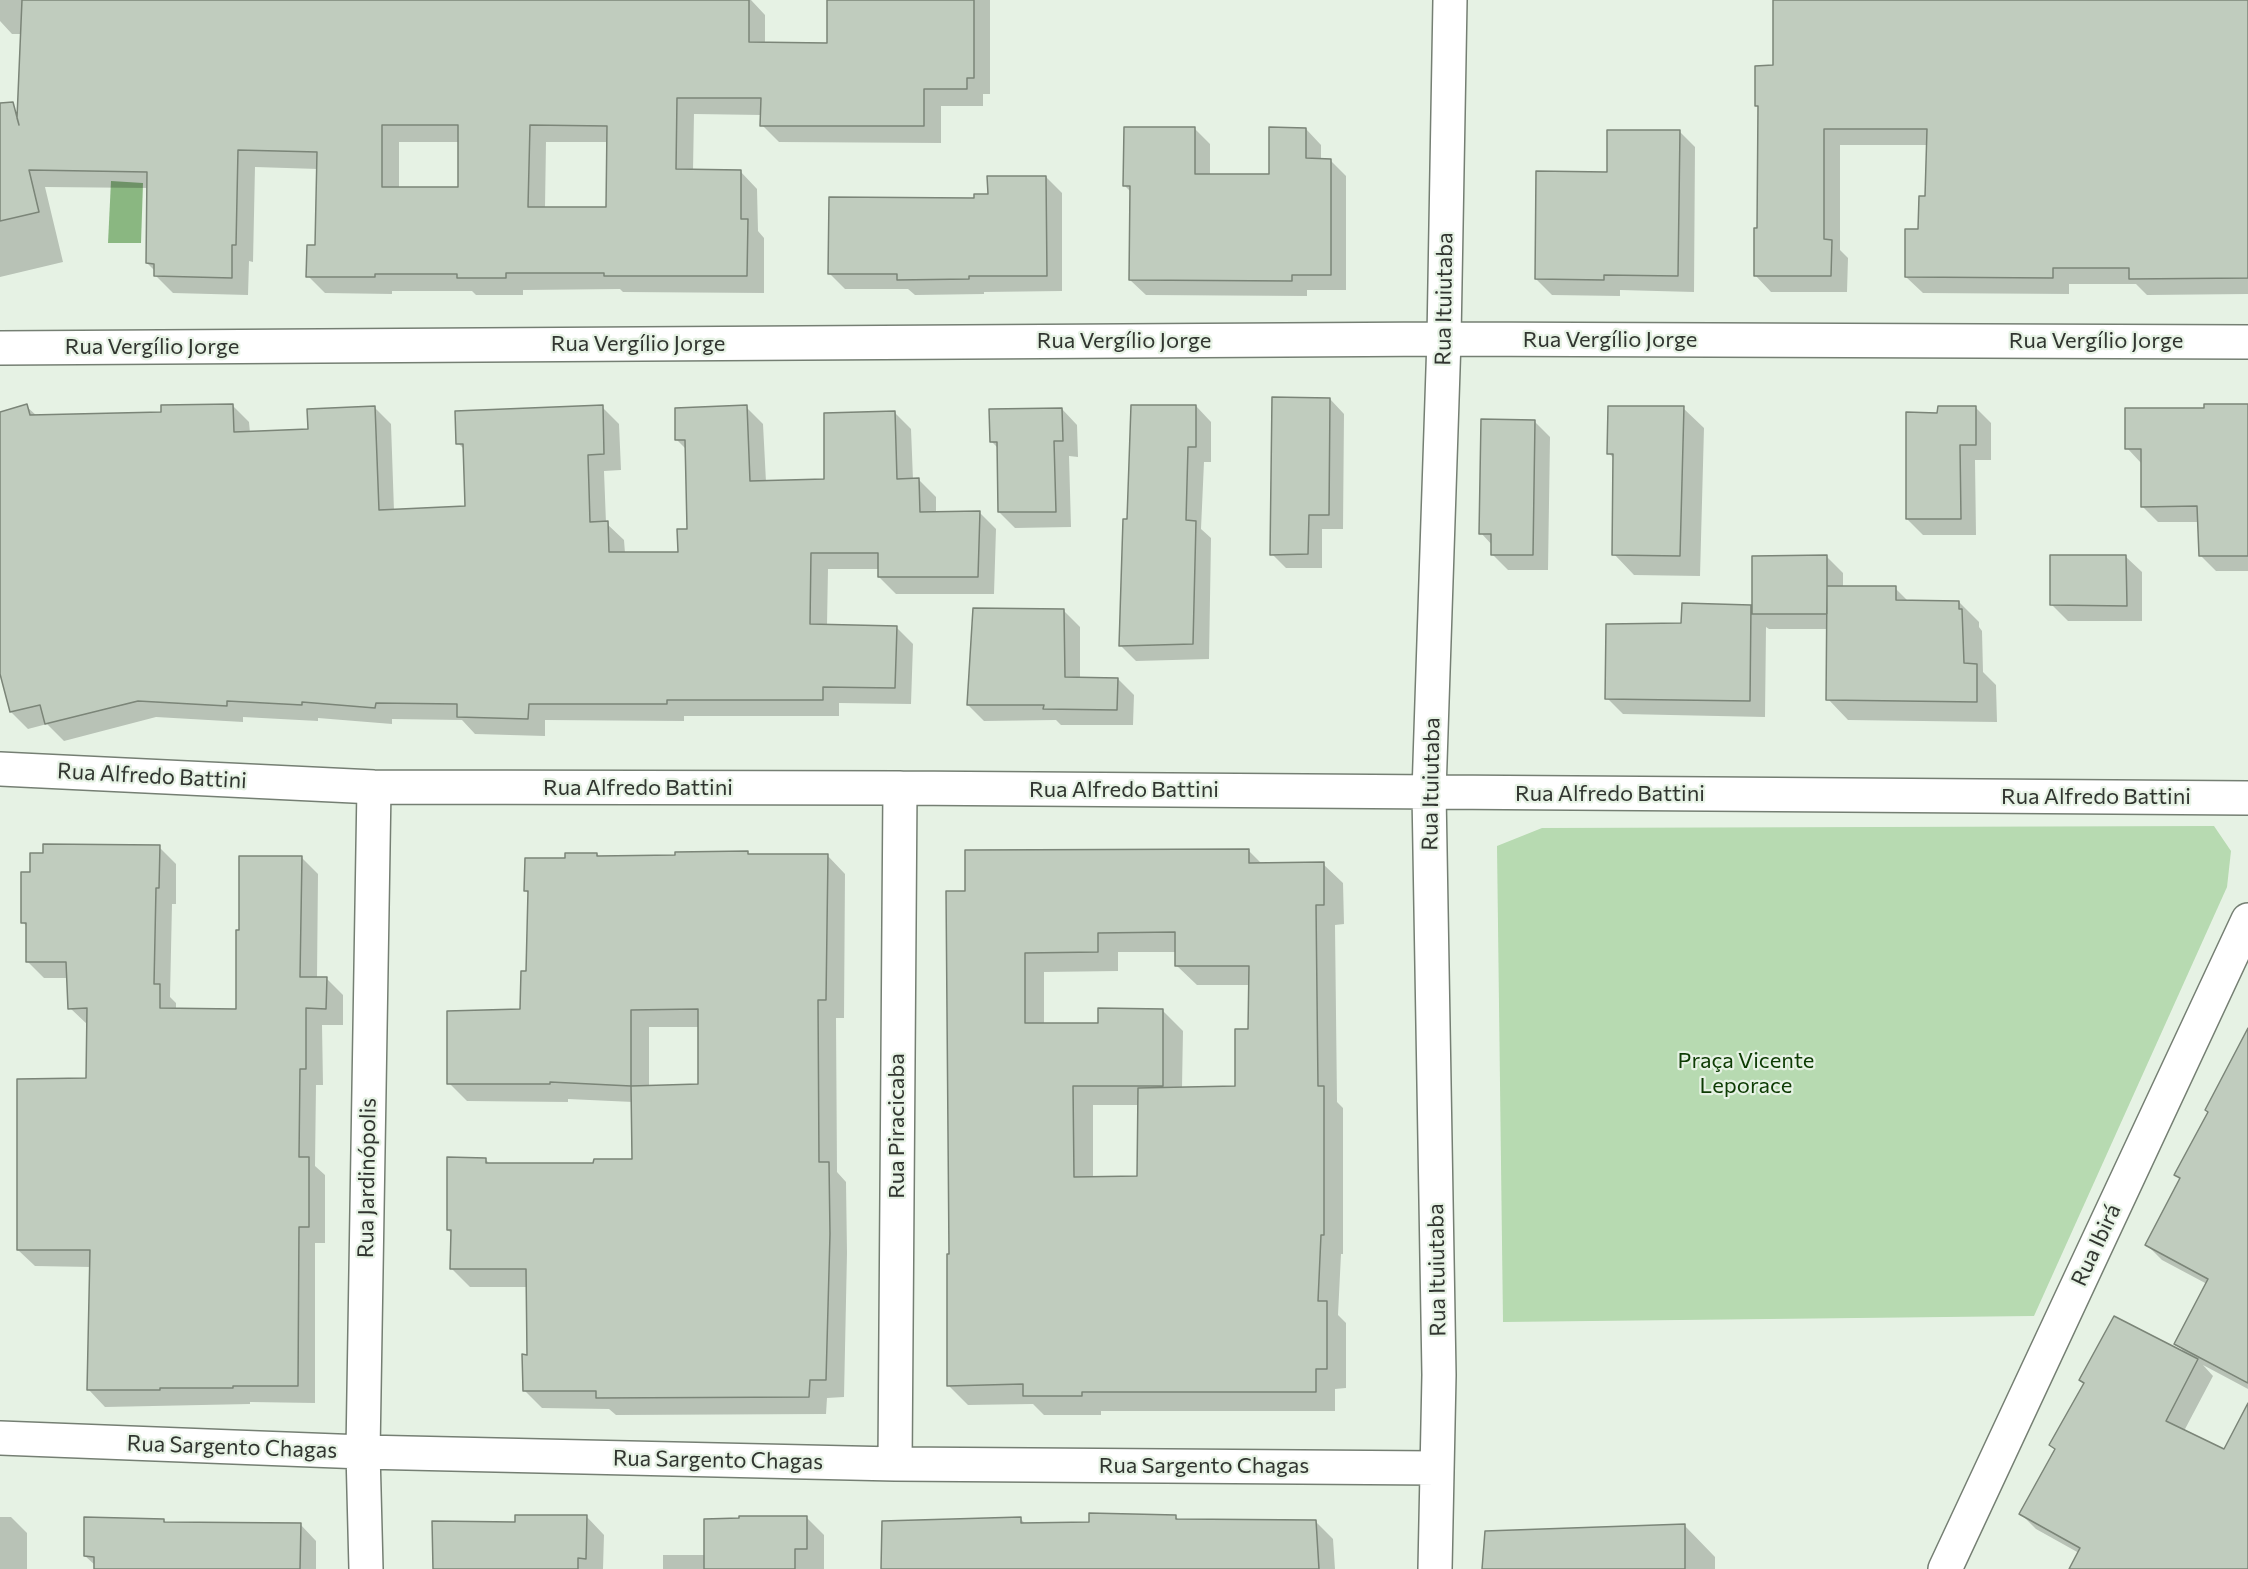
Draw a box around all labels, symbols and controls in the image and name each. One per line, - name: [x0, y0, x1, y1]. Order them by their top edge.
- street label: Rua Ituiutaba: [1430, 232, 1458, 366]
- street label: Rua Vergílio Jorge: [1523, 327, 1697, 353]
- street label: Rua Vergílio Jorge: [1037, 328, 1211, 354]
- street label: Rua Vergílio Jorge: [2009, 328, 2183, 354]
- street label: Rua Vergílio Jorge: [551, 331, 725, 357]
- street label: Rua Vergílio Jorge: [65, 334, 239, 360]
- street label: Rua Ituiutaba: [1417, 717, 1445, 851]
- street label: Rua Alfredo Battini: [57, 758, 247, 794]
- street label: Rua Alfredo Battini: [543, 775, 733, 801]
- street label: Rua Alfredo Battini: [1029, 777, 1219, 803]
- street label: Rua Alfredo Battini: [1515, 781, 1705, 807]
- street label: Rua Alfredo Battini: [2001, 784, 2191, 810]
- park label: Praça Vicente Leporace: [1678, 1048, 1814, 1100]
- street label: Rua Piracicaba: [884, 1053, 910, 1199]
- street label: Rua Jardinópolis: [352, 1098, 382, 1258]
- street label: Rua Ibirá: [2066, 1200, 2126, 1290]
- street label: Rua Ituiutaba: [1423, 1203, 1451, 1337]
- street label: Rua Sargento Chagas: [126, 1430, 338, 1464]
- street label: Rua Sargento Chagas: [613, 1445, 823, 1475]
- street label: Rua Sargento Chagas: [1099, 1453, 1309, 1479]

